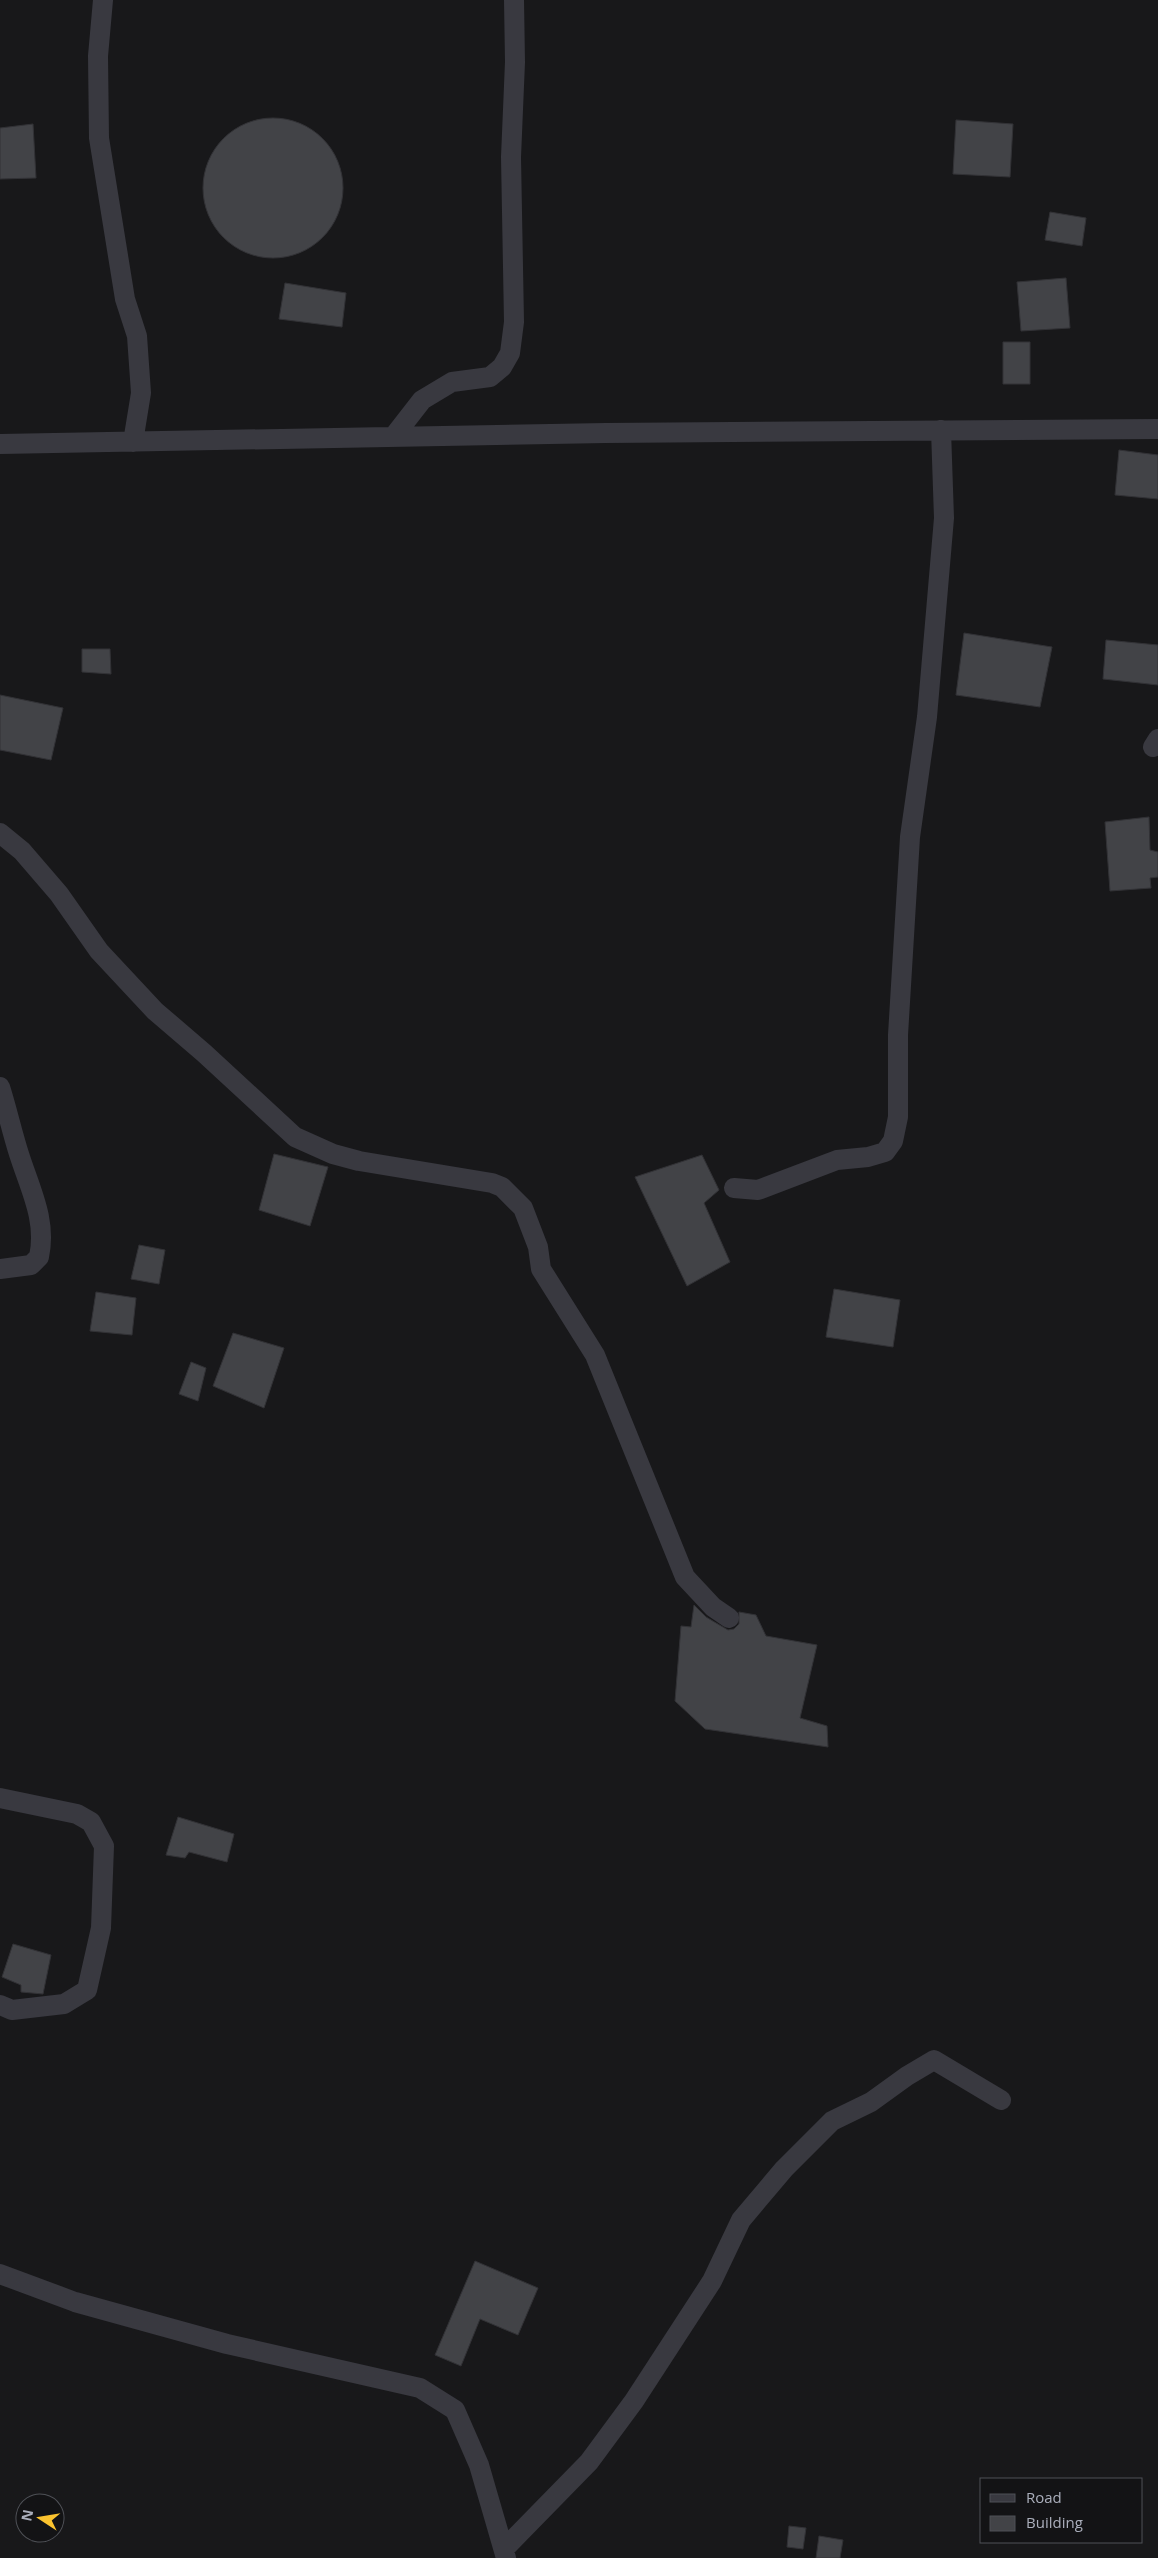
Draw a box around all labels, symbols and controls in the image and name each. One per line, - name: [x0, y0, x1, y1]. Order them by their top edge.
- legend: [980, 2478, 1143, 2543]
- text: Road: [1026, 2487, 1062, 2507]
- north arrow: [15, 2493, 65, 2543]
- text: N: [16, 2508, 37, 2523]
- text: Building: [1026, 2512, 1083, 2532]

